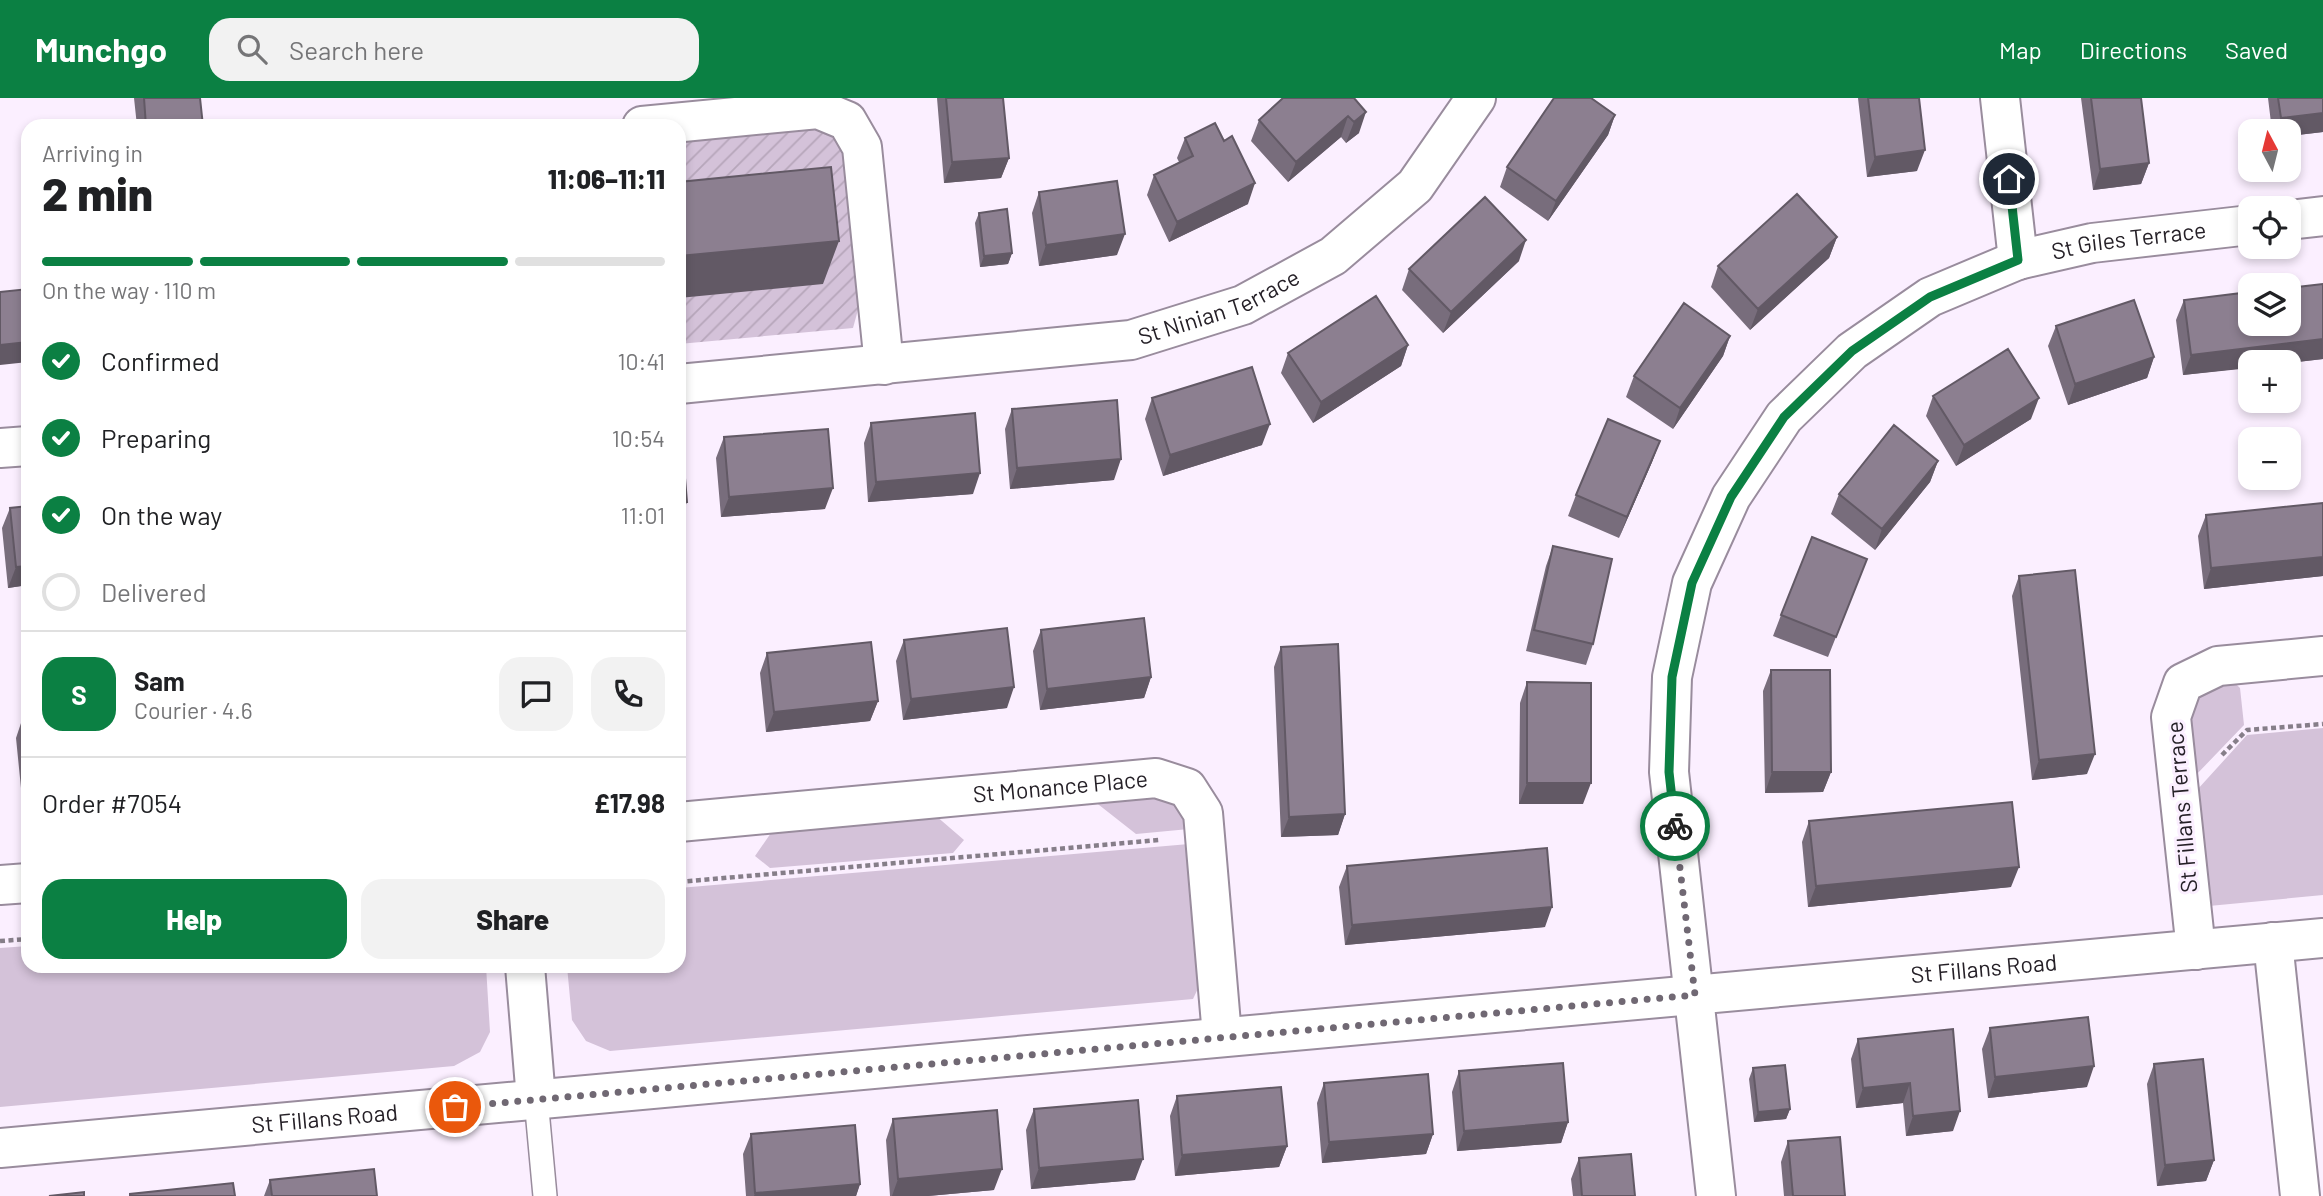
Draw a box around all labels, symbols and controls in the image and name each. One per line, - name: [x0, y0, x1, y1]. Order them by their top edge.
- search box: [209, 18, 699, 81]
- text: Munchgo: [35, 29, 167, 69]
- icon: search: [233, 30, 271, 68]
- text: Search here: [289, 34, 424, 65]
- text: Map: [1999, 35, 2042, 64]
- text: Directions: [2080, 35, 2187, 64]
- text: Saved: [2225, 35, 2288, 64]
- north arrow: [2238, 119, 2301, 182]
- map controls: [2238, 119, 2301, 490]
- text: Arriving in: [42, 139, 143, 167]
- pin: [1979, 149, 2039, 209]
- icon: home: [1990, 160, 2028, 198]
- text: 11:06–11:11: [548, 163, 665, 194]
- text: 2 min: [42, 165, 153, 220]
- button: locate: [2238, 196, 2301, 259]
- street label: St Giles Terrace: [2049, 215, 2207, 265]
- street label: St Ninian Terrace: [1134, 262, 1304, 350]
- button: layers: [2238, 273, 2301, 336]
- text: On the way · 110 m: [42, 276, 216, 304]
- icon: check: [42, 342, 80, 380]
- text: Confirmed: [101, 345, 220, 376]
- text: 10:41: [618, 347, 665, 375]
- button: +: [2238, 350, 2301, 413]
- icon: check: [42, 419, 80, 457]
- text: Preparing: [101, 422, 211, 453]
- text: 10:54: [612, 424, 665, 452]
- button: −: [2238, 427, 2301, 490]
- icon: check: [42, 496, 80, 534]
- text: On the way: [101, 499, 222, 530]
- text: 11:01: [621, 501, 665, 529]
- text: Delivered: [101, 576, 207, 607]
- button: chat: [499, 657, 573, 731]
- button: phone: [591, 657, 665, 731]
- text: Sam: [134, 665, 185, 696]
- text: S: [71, 679, 87, 710]
- text: Courier · 4.6: [134, 696, 253, 724]
- street label: St Fillans Terrace: [2160, 720, 2202, 894]
- street label: St Monance Place: [972, 764, 1149, 808]
- text: Order #7054: [42, 787, 182, 818]
- text: £17.98: [594, 787, 665, 818]
- courier: [1640, 791, 1710, 861]
- icon: bike: [1656, 807, 1694, 845]
- button: Help: [42, 879, 347, 959]
- button: Share: [361, 879, 665, 959]
- street label: St Fillans Road: [1909, 947, 2058, 988]
- pin: [425, 1077, 485, 1137]
- icon: bag: [436, 1088, 474, 1126]
- street label: St Fillans Road: [250, 1097, 399, 1138]

